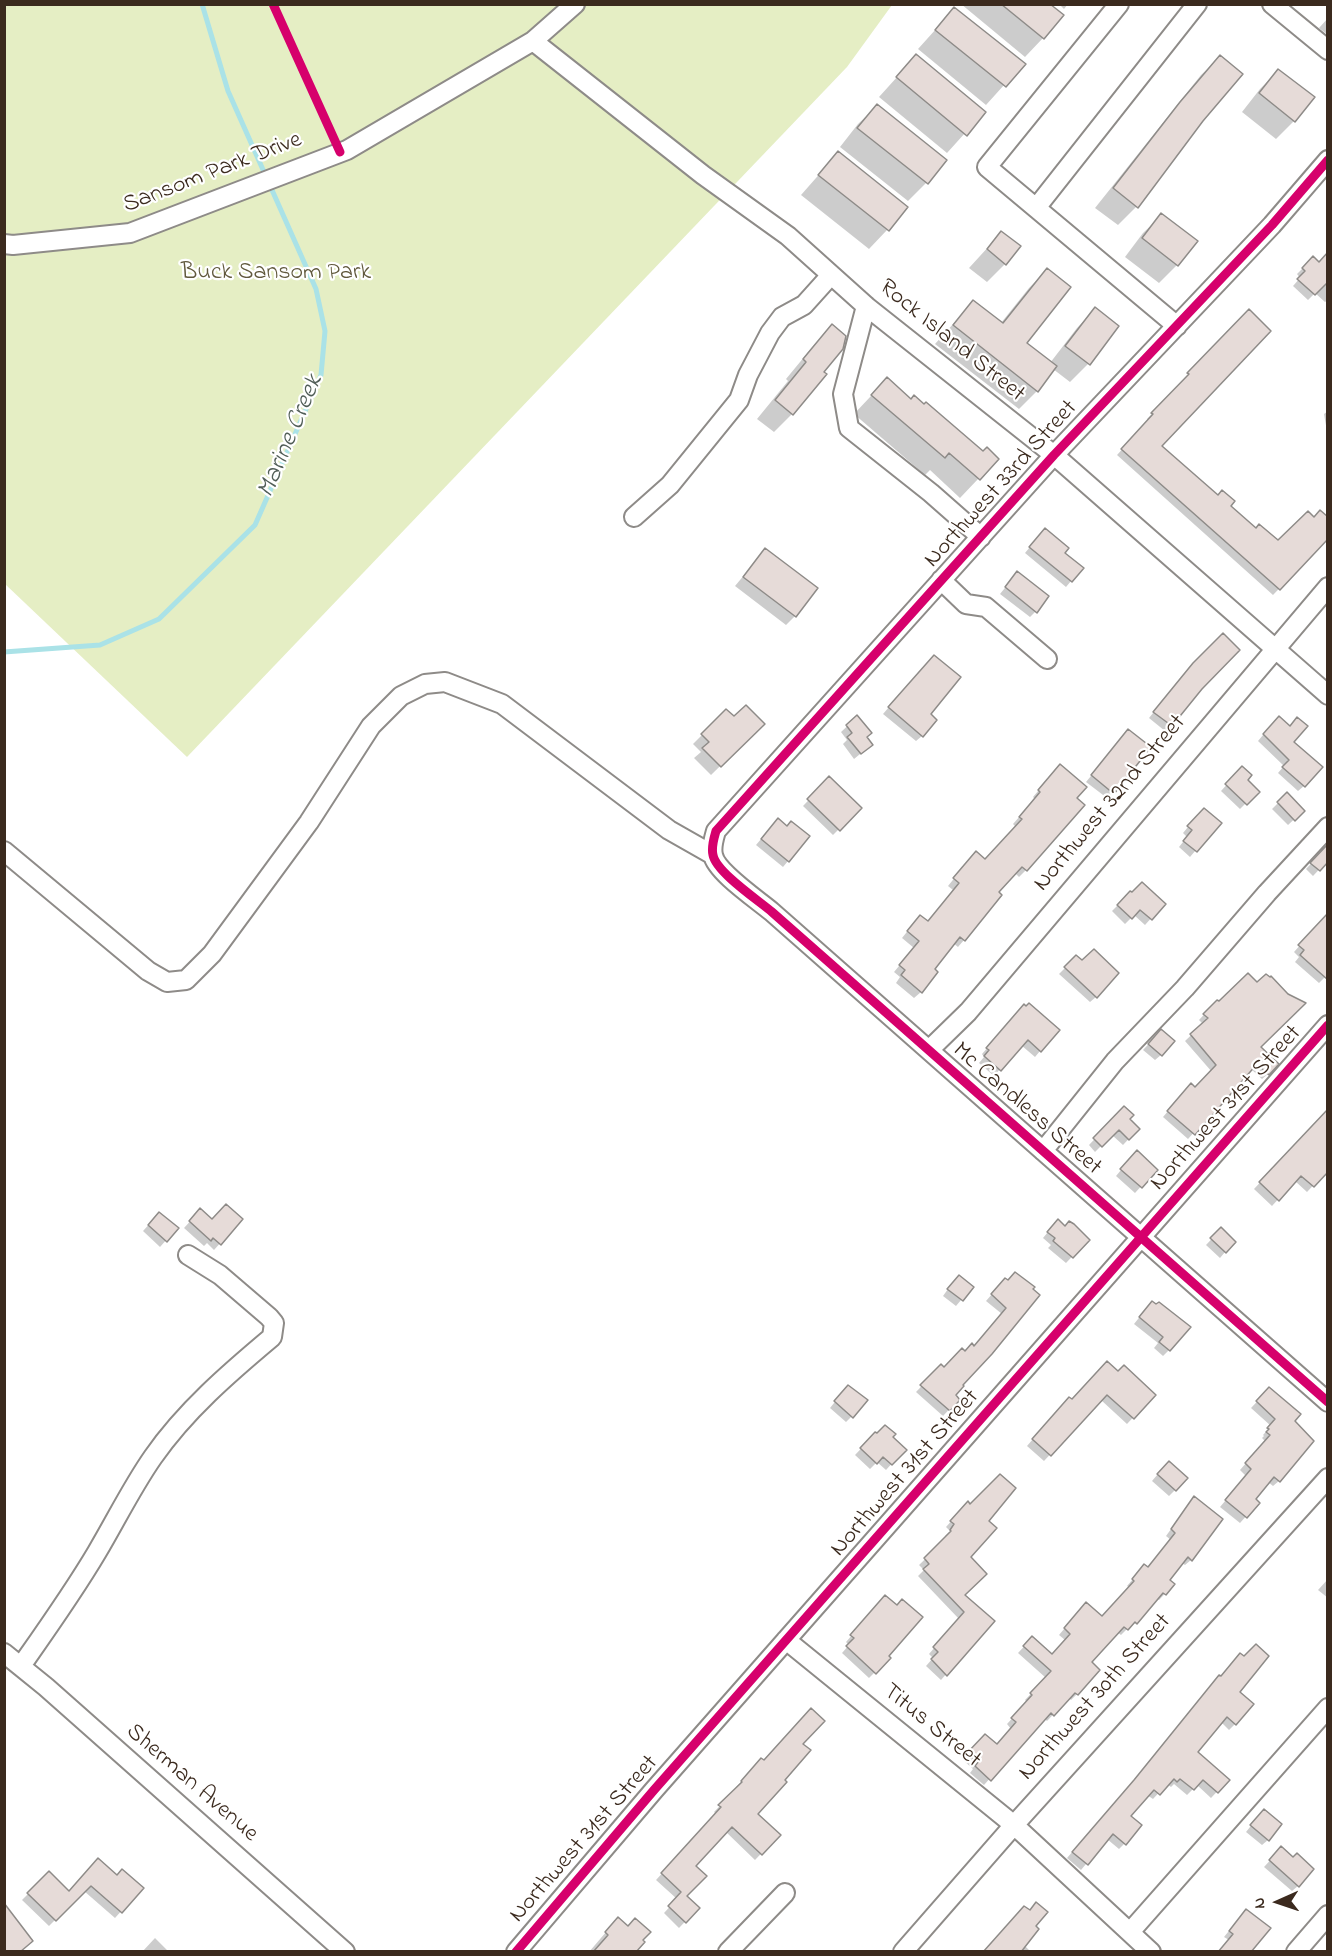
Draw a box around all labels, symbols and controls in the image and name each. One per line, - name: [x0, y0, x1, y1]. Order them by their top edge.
- street label: Sansom Park Drive: [120, 127, 306, 221]
- park label: Buck Sansom Park: [181, 260, 371, 288]
- street label: Rock Island Street: [872, 274, 1030, 410]
- water label: Marine Creek: [252, 371, 332, 503]
- street label: Northwest 33rd Street: [919, 395, 1085, 575]
- street label: Northwest 32nd Street: [1029, 710, 1193, 898]
- street label: Northwest 31st Street: [1145, 1020, 1309, 1198]
- street label: Mc Candless Street: [945, 1037, 1107, 1183]
- street label: Northwest 31st Street: [825, 1384, 987, 1564]
- street label: Northwest 30th Street: [1014, 1609, 1178, 1787]
- street label: Titus Street: [876, 1679, 986, 1775]
- street label: Sherman Avenue: [119, 1719, 263, 1849]
- street label: Northwest 31st Street: [504, 1750, 666, 1930]
- north arrow: [1248, 1872, 1308, 1932]
- text: N: [1248, 1897, 1272, 1909]

